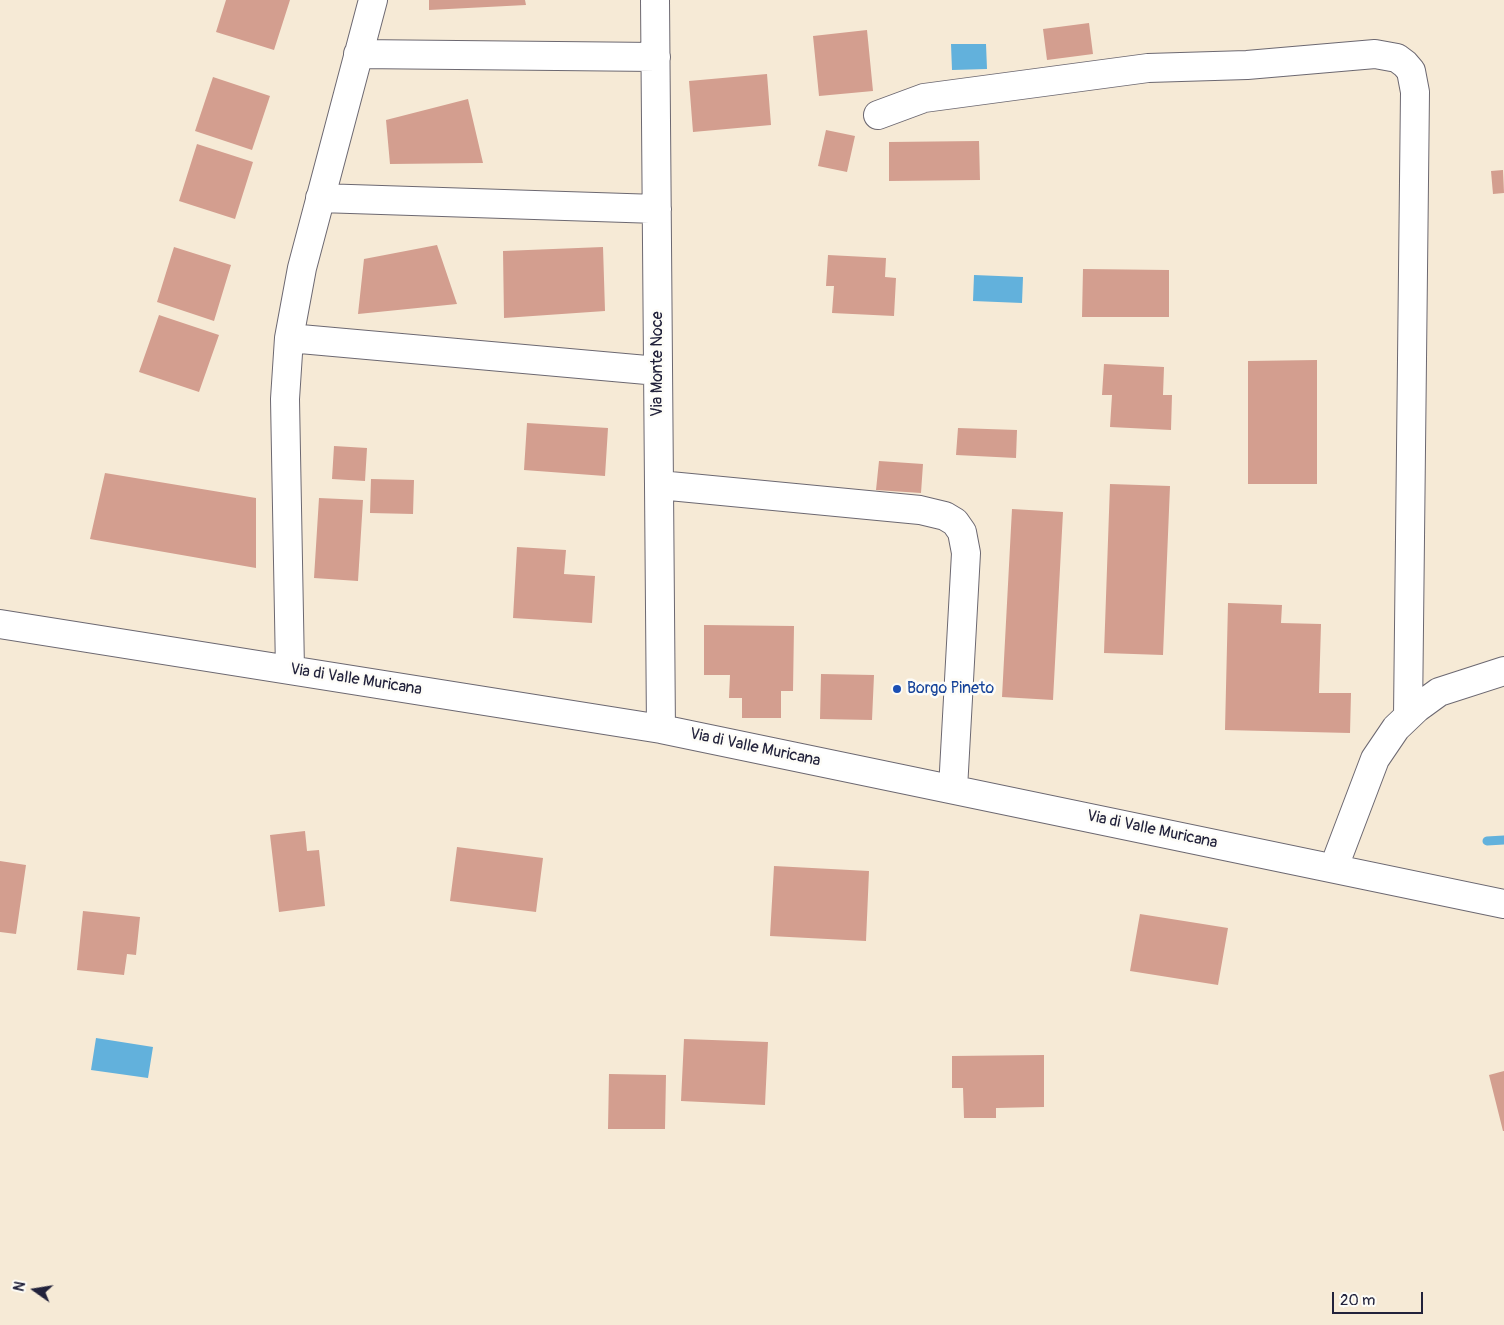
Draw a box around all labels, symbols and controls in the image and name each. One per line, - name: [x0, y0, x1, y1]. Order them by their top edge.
- street label: Via Monte Noce: [648, 311, 668, 417]
- street label: Via di Valle Muricana: [289, 660, 423, 700]
- place label: Borgo Pineto: [907, 679, 994, 699]
- marker: Borgo Pineto: [891, 683, 903, 695]
- street label: Via di Valle Muricana: [688, 725, 822, 771]
- street label: Via di Valle Muricana: [1085, 807, 1219, 853]
- north arrow: [10, 1265, 60, 1315]
- text: N: [11, 1280, 29, 1293]
- scale bar: [1334, 1282, 1425, 1314]
- text: 20 m: [1340, 1291, 1375, 1310]

